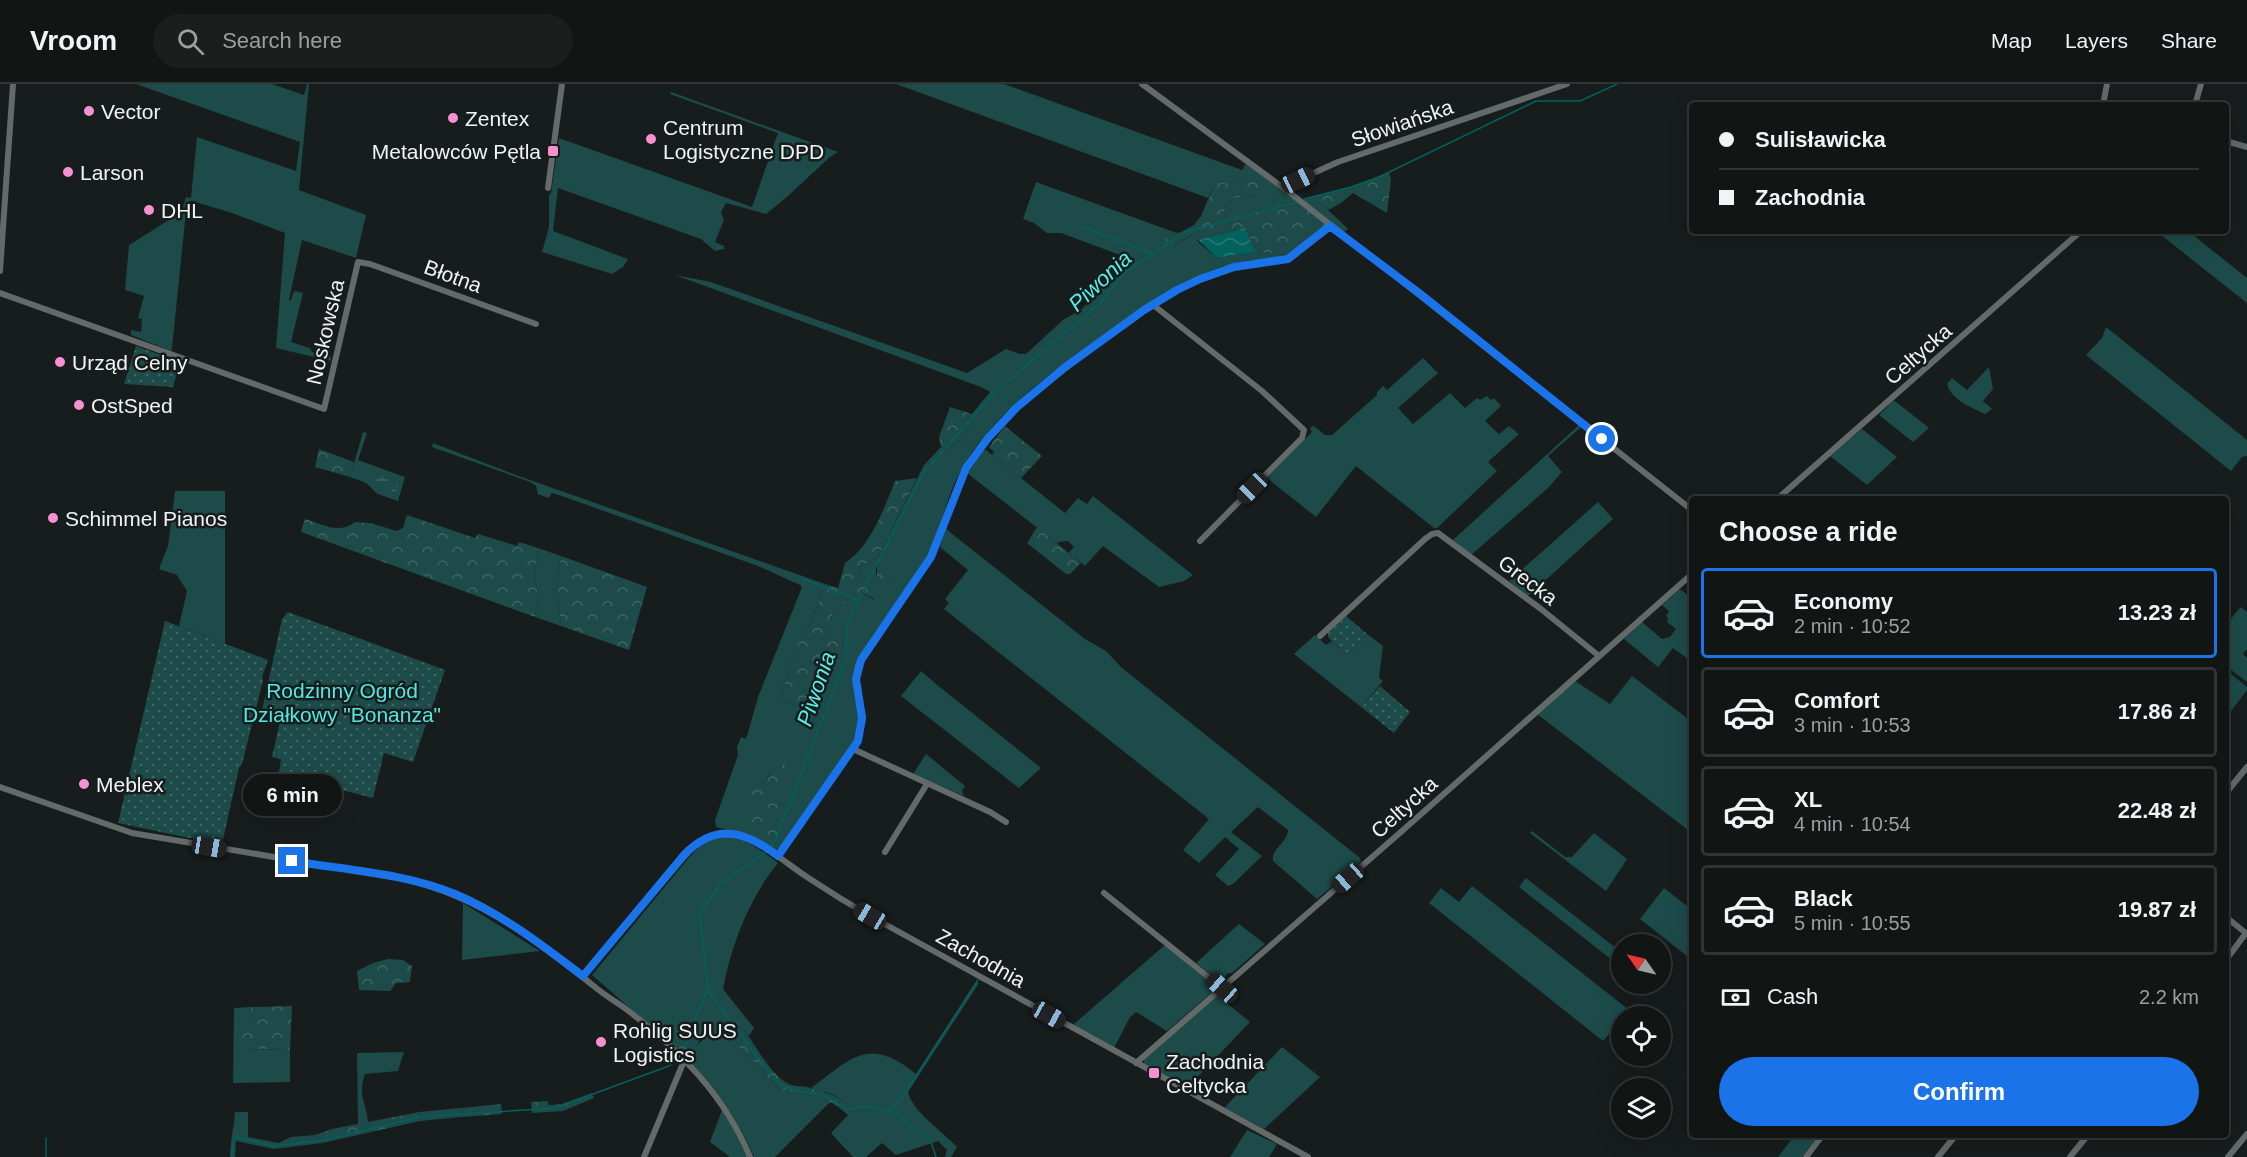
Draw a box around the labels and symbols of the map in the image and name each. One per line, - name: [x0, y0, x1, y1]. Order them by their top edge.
- street label: Słowiańska: [1348, 95, 1456, 151]
- place label: Vector: [101, 100, 161, 123]
- marker: Vector: [82, 104, 96, 118]
- place label: Zentex: [465, 107, 530, 130]
- marker: Zentex: [446, 111, 460, 125]
- place label: Centrum Logistyczne DPD: [663, 116, 824, 163]
- marker: Centrum Logistyczne DPD: [644, 132, 658, 146]
- place label: Metalowców Pętla: [372, 140, 541, 163]
- marker: Metalowców Pętla: [546, 144, 560, 158]
- place label: Larson: [80, 161, 144, 184]
- car: [1278, 164, 1318, 196]
- marker: Larson: [61, 165, 75, 179]
- place label: DHL: [161, 199, 203, 222]
- marker: DHL: [142, 203, 156, 217]
- water label: Piwonia: [1063, 246, 1137, 316]
- street label: Błotna: [421, 255, 485, 297]
- street label: Noskowska: [302, 277, 348, 387]
- street label: Celtycka: [1880, 319, 1956, 389]
- place label: Urząd Celny: [72, 351, 188, 374]
- marker: Urząd Celny: [53, 355, 67, 369]
- place label: OstSped: [91, 394, 173, 417]
- marker: OstSped: [72, 398, 86, 412]
- route start: [1588, 425, 1615, 452]
- car: [1233, 469, 1271, 507]
- place label: Schimmel Pianos: [65, 507, 227, 530]
- marker: Schimmel Pianos: [46, 511, 60, 525]
- street label: Grecka: [1494, 550, 1562, 610]
- water label: Piwonia: [792, 649, 840, 729]
- park label: Rodzinny Ogród Działkowy "Bonanza": [243, 679, 441, 726]
- street label: Celtycka: [1366, 771, 1442, 842]
- place label: Meblex: [96, 773, 164, 796]
- callout: 6 min: [242, 774, 342, 816]
- marker: Meblex: [77, 777, 91, 791]
- car: [190, 835, 228, 859]
- route end: [278, 847, 305, 874]
- car: [1329, 859, 1367, 897]
- car: [850, 899, 890, 933]
- street label: Zachodnia: [933, 924, 1030, 992]
- north arrow: [1611, 934, 1671, 994]
- car: [1203, 969, 1241, 1007]
- car: [1029, 998, 1069, 1032]
- place label: Rohlig SUUS Logistics: [613, 1019, 737, 1066]
- marker: Rohlig SUUS Logistics: [594, 1035, 608, 1049]
- place label: Zachodnia Celtycka: [1166, 1050, 1264, 1097]
- marker: Zachodnia Celtycka: [1147, 1066, 1161, 1080]

